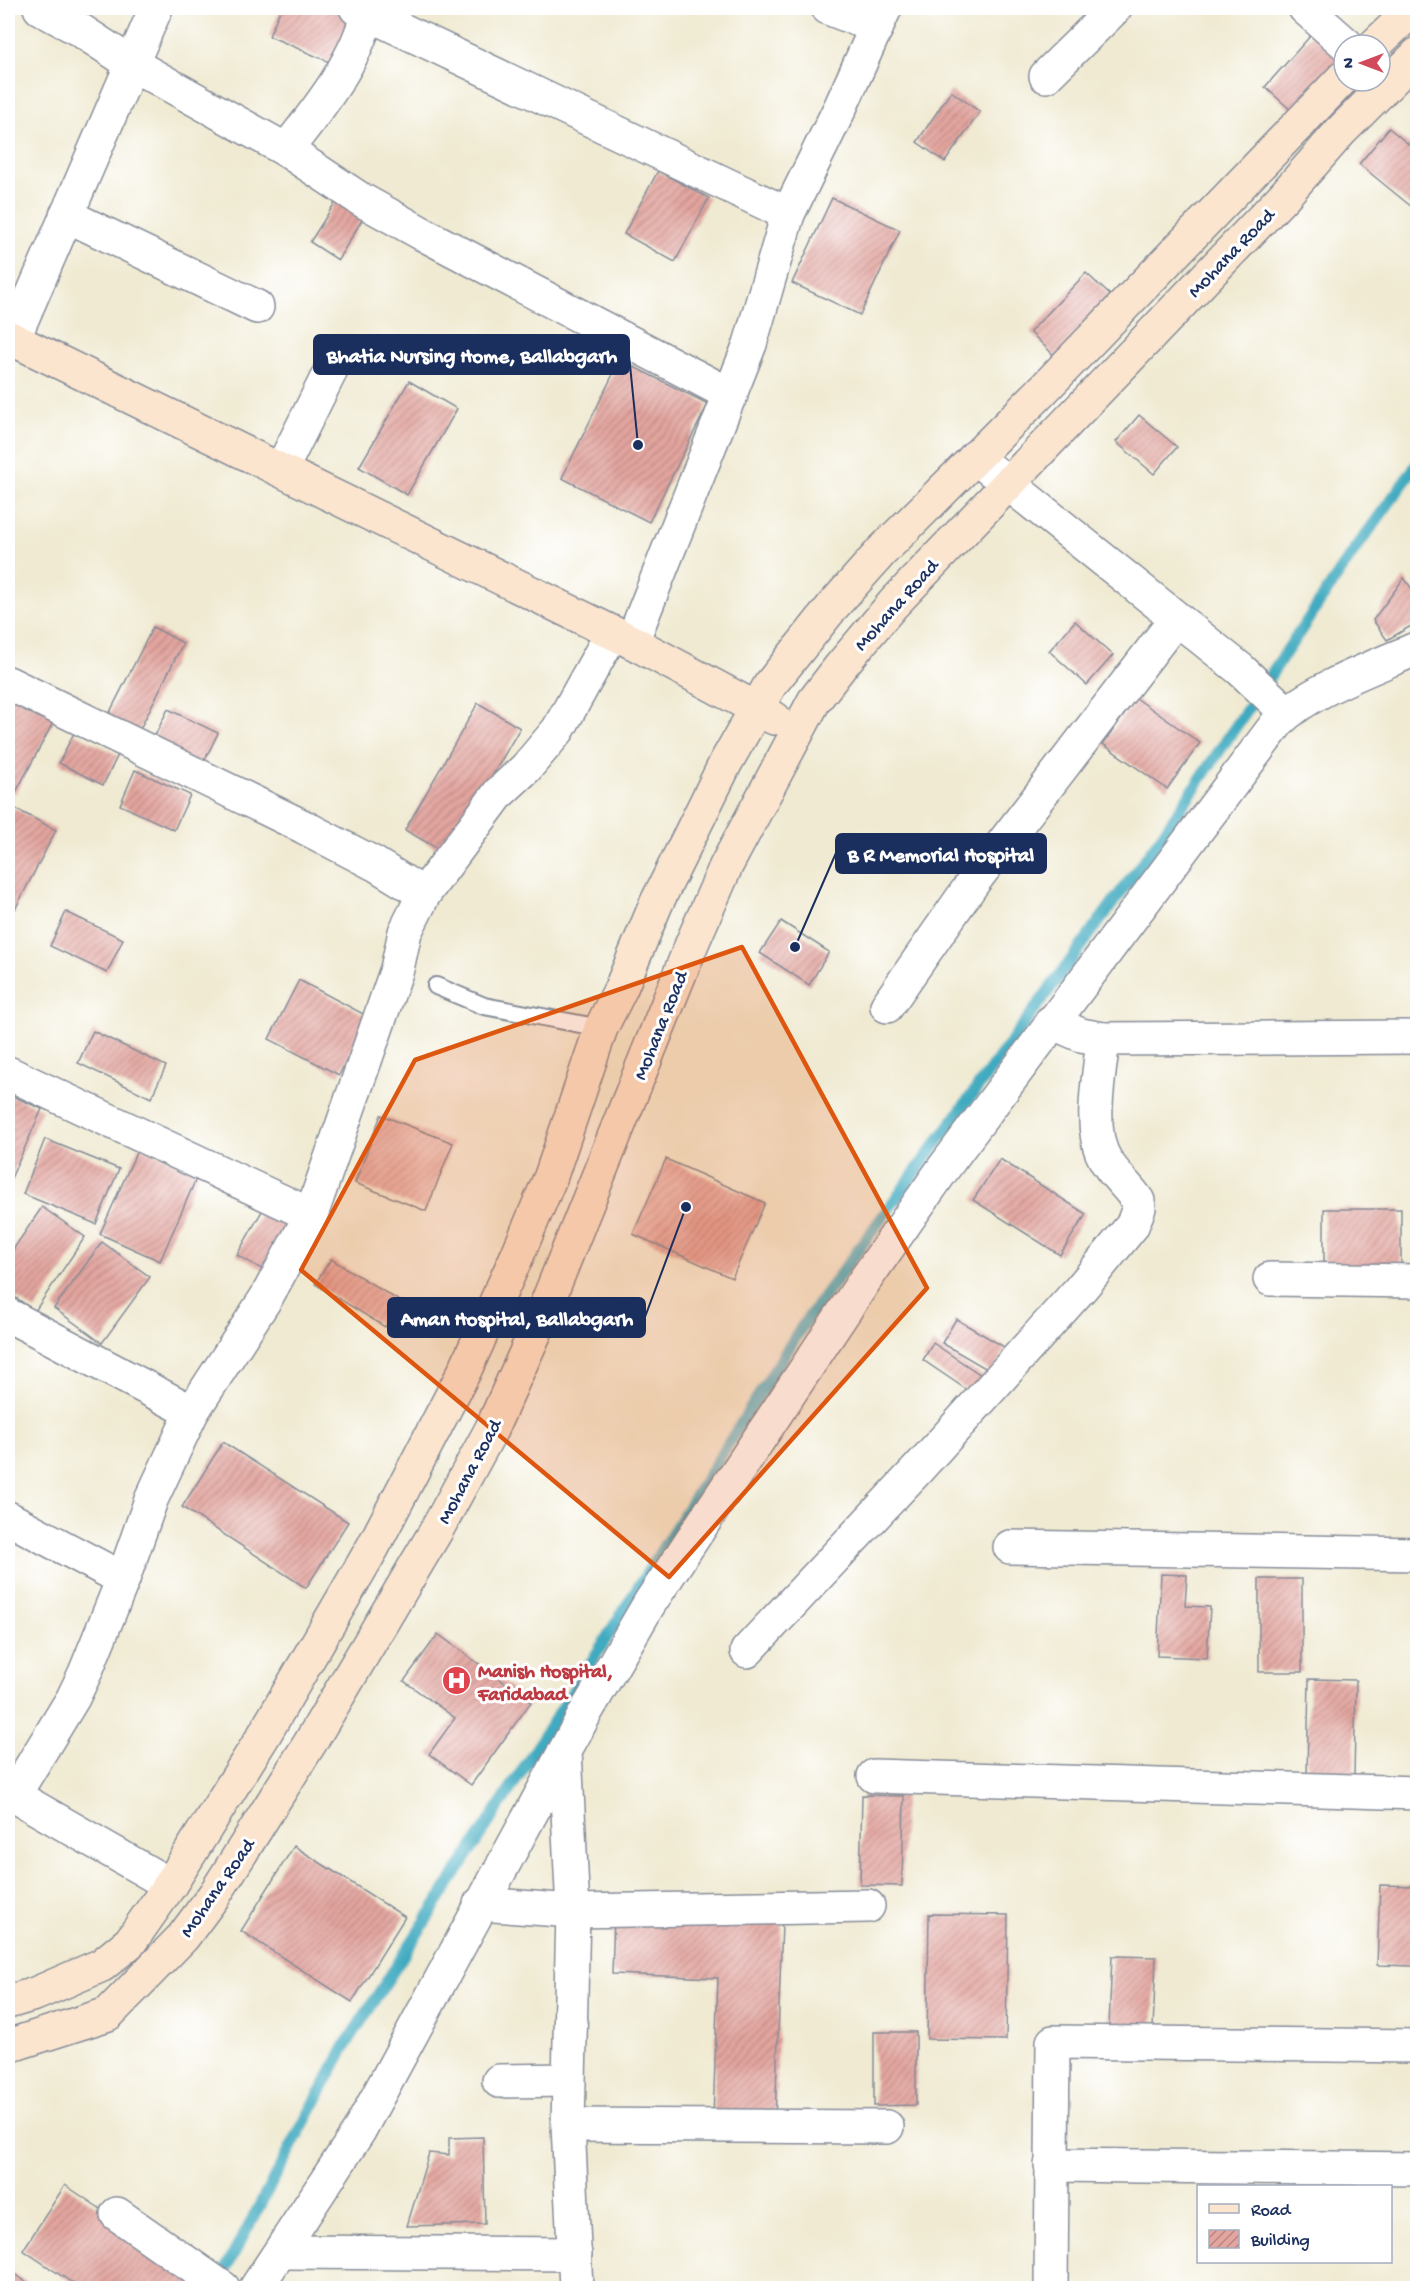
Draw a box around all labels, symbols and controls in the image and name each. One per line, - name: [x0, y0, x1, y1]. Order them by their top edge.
- north arrow: [1332, 33, 1392, 93]
- text: N: [1341, 57, 1360, 68]
- street label: Mohana Road: [1184, 203, 1282, 304]
- callout: Bhatia Nursing Home, Ballabgarh: [314, 335, 629, 374]
- text: Bhatia Nursing Home, Ballabgarh: [326, 346, 618, 371]
- street label: Mohana Road: [851, 554, 946, 657]
- callout: B R Memorial Hospital: [836, 834, 1046, 873]
- text: B R Memorial Hospital: [847, 845, 1035, 870]
- street label: Mohana Road: [630, 967, 695, 1084]
- callout: Aman Hospital, Ballabgarh: [388, 1298, 645, 1337]
- text: Aman Hospital, Ballabgarh: [400, 1309, 634, 1334]
- street label: Mohana Road: [434, 1414, 509, 1529]
- place label: Manish Hospital, Faridabad: [477, 1662, 613, 1708]
- hospital icon: Manish Hospital, Faridabad: [441, 1665, 473, 1697]
- street label: Mohana Road: [176, 1833, 263, 1943]
- legend: [1197, 2185, 1392, 2263]
- text: Road: [1251, 2201, 1292, 2222]
- text: Building: [1250, 2231, 1310, 2252]

